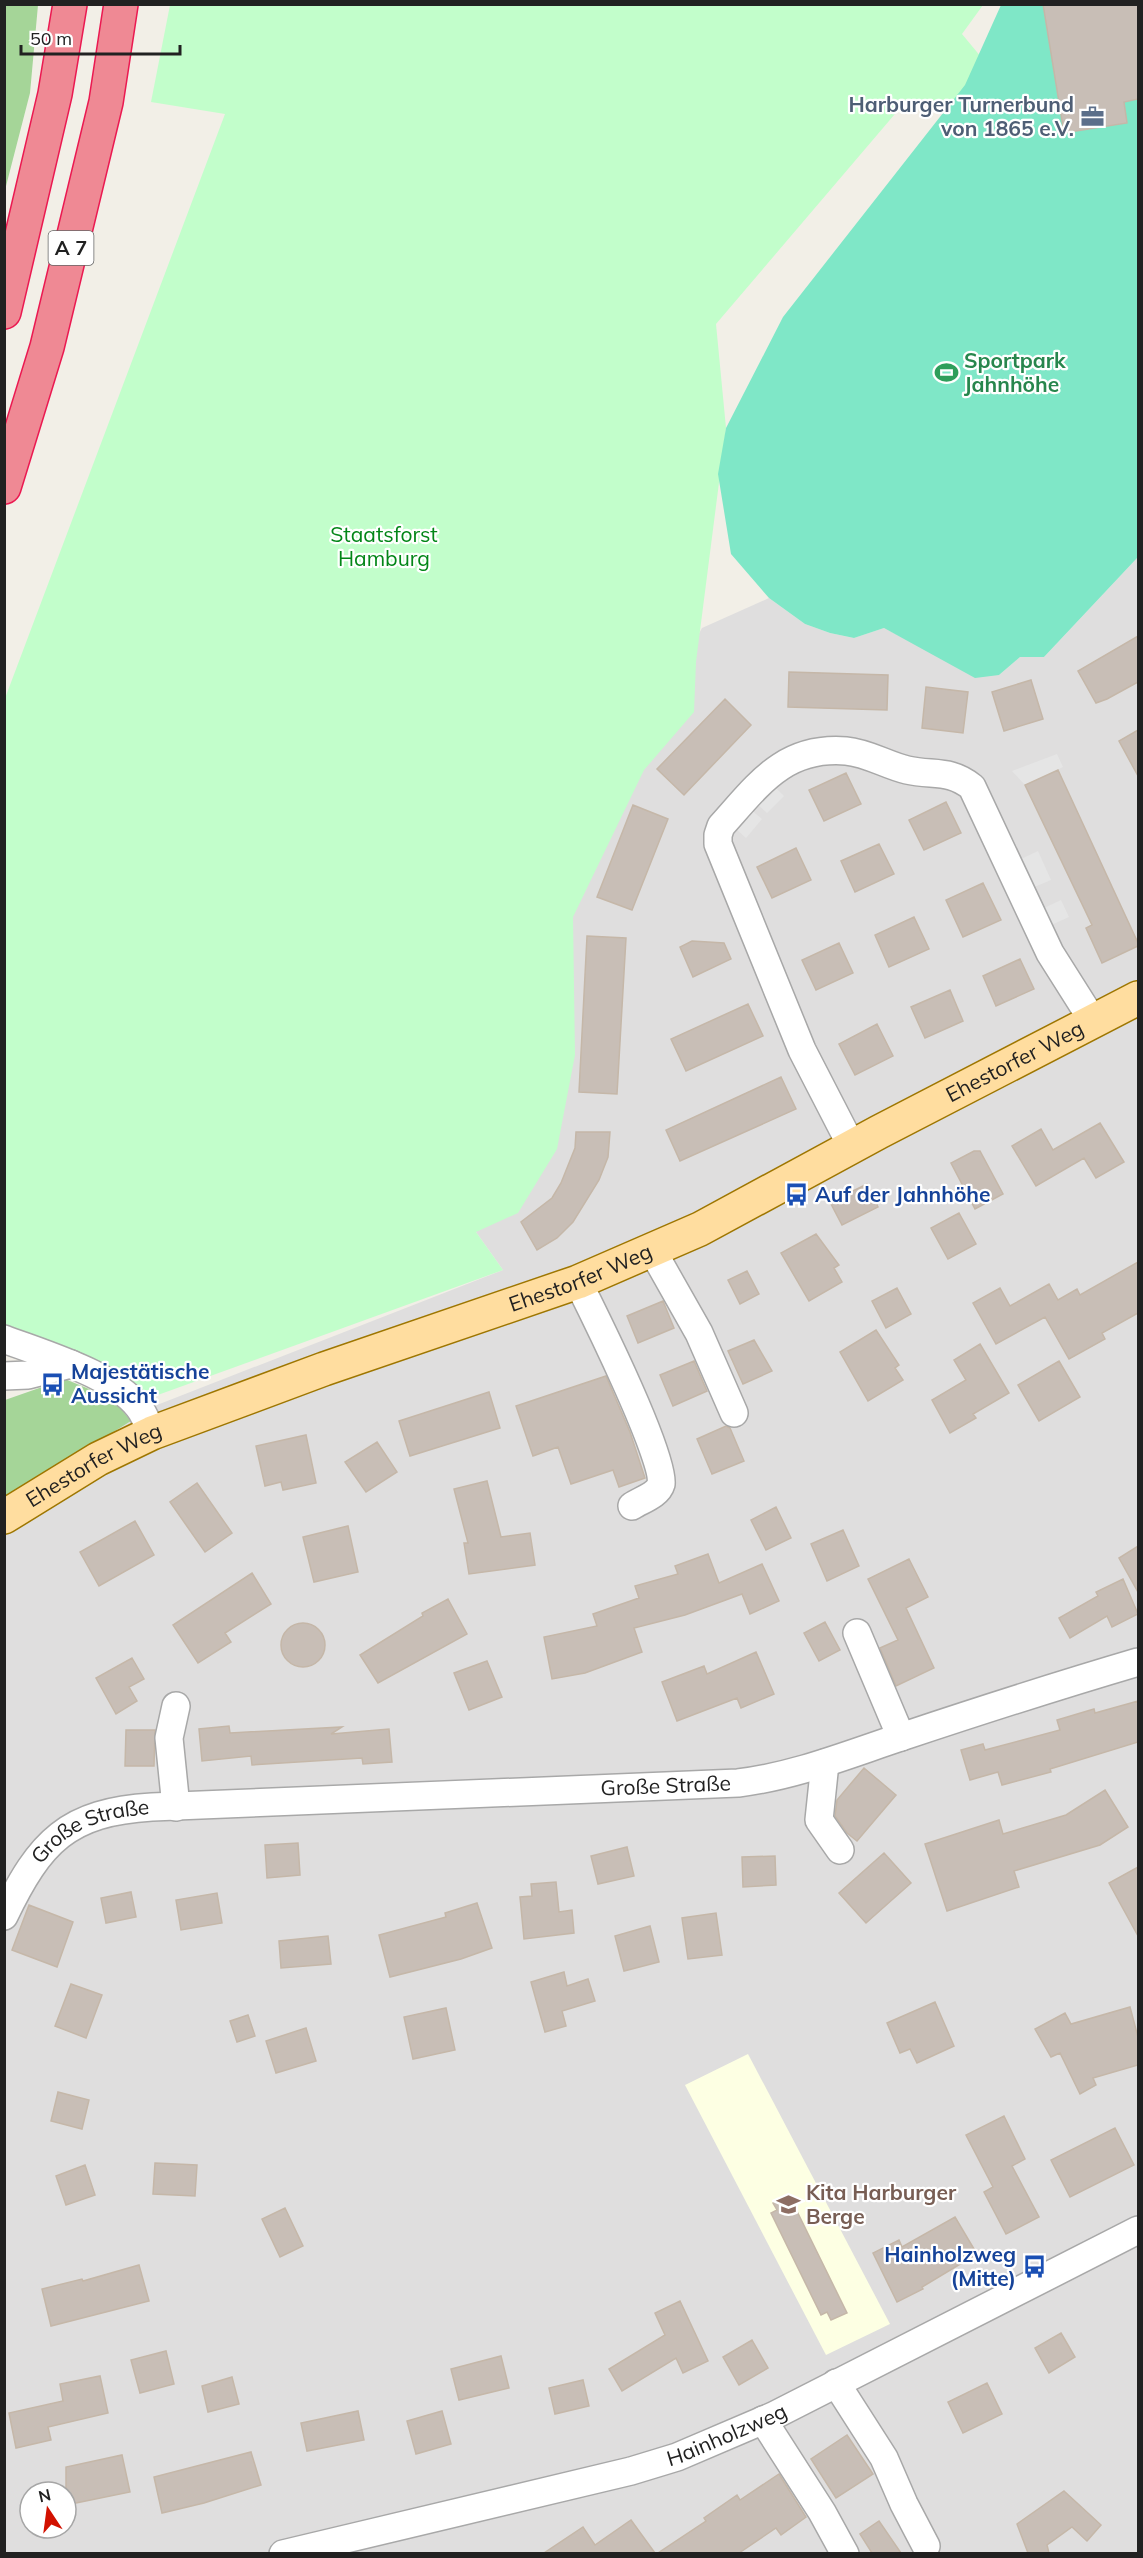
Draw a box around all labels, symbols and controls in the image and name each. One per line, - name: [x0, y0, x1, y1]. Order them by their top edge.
- scale bar: [21, 18, 180, 56]
- text: 50 m: [30, 27, 72, 50]
- place label: Harburger Turnerbund von 1865 e.V.: [848, 91, 1074, 141]
- office icon: Harburger Turnerbund von 1865 e.V.: [1079, 104, 1105, 130]
- road number: A 7: [48, 231, 94, 265]
- place label: Sportpark Jahnhöhe: [964, 347, 1066, 397]
- sports icon: Sportpark Jahnhöhe: [933, 360, 959, 386]
- park label: Staatsforst Hamburg: [330, 521, 438, 571]
- street label: Ehestorfer Weg: [941, 1014, 1088, 1107]
- place label: Auf der Jahnhöhe: [815, 1181, 991, 1207]
- bus stop icon: Auf der Jahnhöhe: [784, 1182, 810, 1208]
- street label: Ehestorfer Weg: [505, 1238, 656, 1317]
- place label: Majestätische Aussicht: [71, 1358, 209, 1408]
- bus stop icon: Majestätische Aussicht: [40, 1371, 66, 1397]
- street label: Ehestorfer Weg: [21, 1417, 165, 1512]
- street label: Große Straße: [600, 1769, 731, 1801]
- street label: Große Straße: [25, 1793, 150, 1868]
- place label: Kita Harburger Berge: [806, 2179, 957, 2229]
- school or university icon: Kita Harburger Berge: [775, 2192, 801, 2218]
- place label: Hainholzweg (Mitte): [884, 2241, 1016, 2291]
- bus stop icon: Hainholzweg (Mitte): [1021, 2254, 1047, 2280]
- street label: Hainholzweg: [663, 2397, 791, 2471]
- north arrow: [18, 2480, 78, 2540]
- text: N: [36, 2484, 53, 2506]

